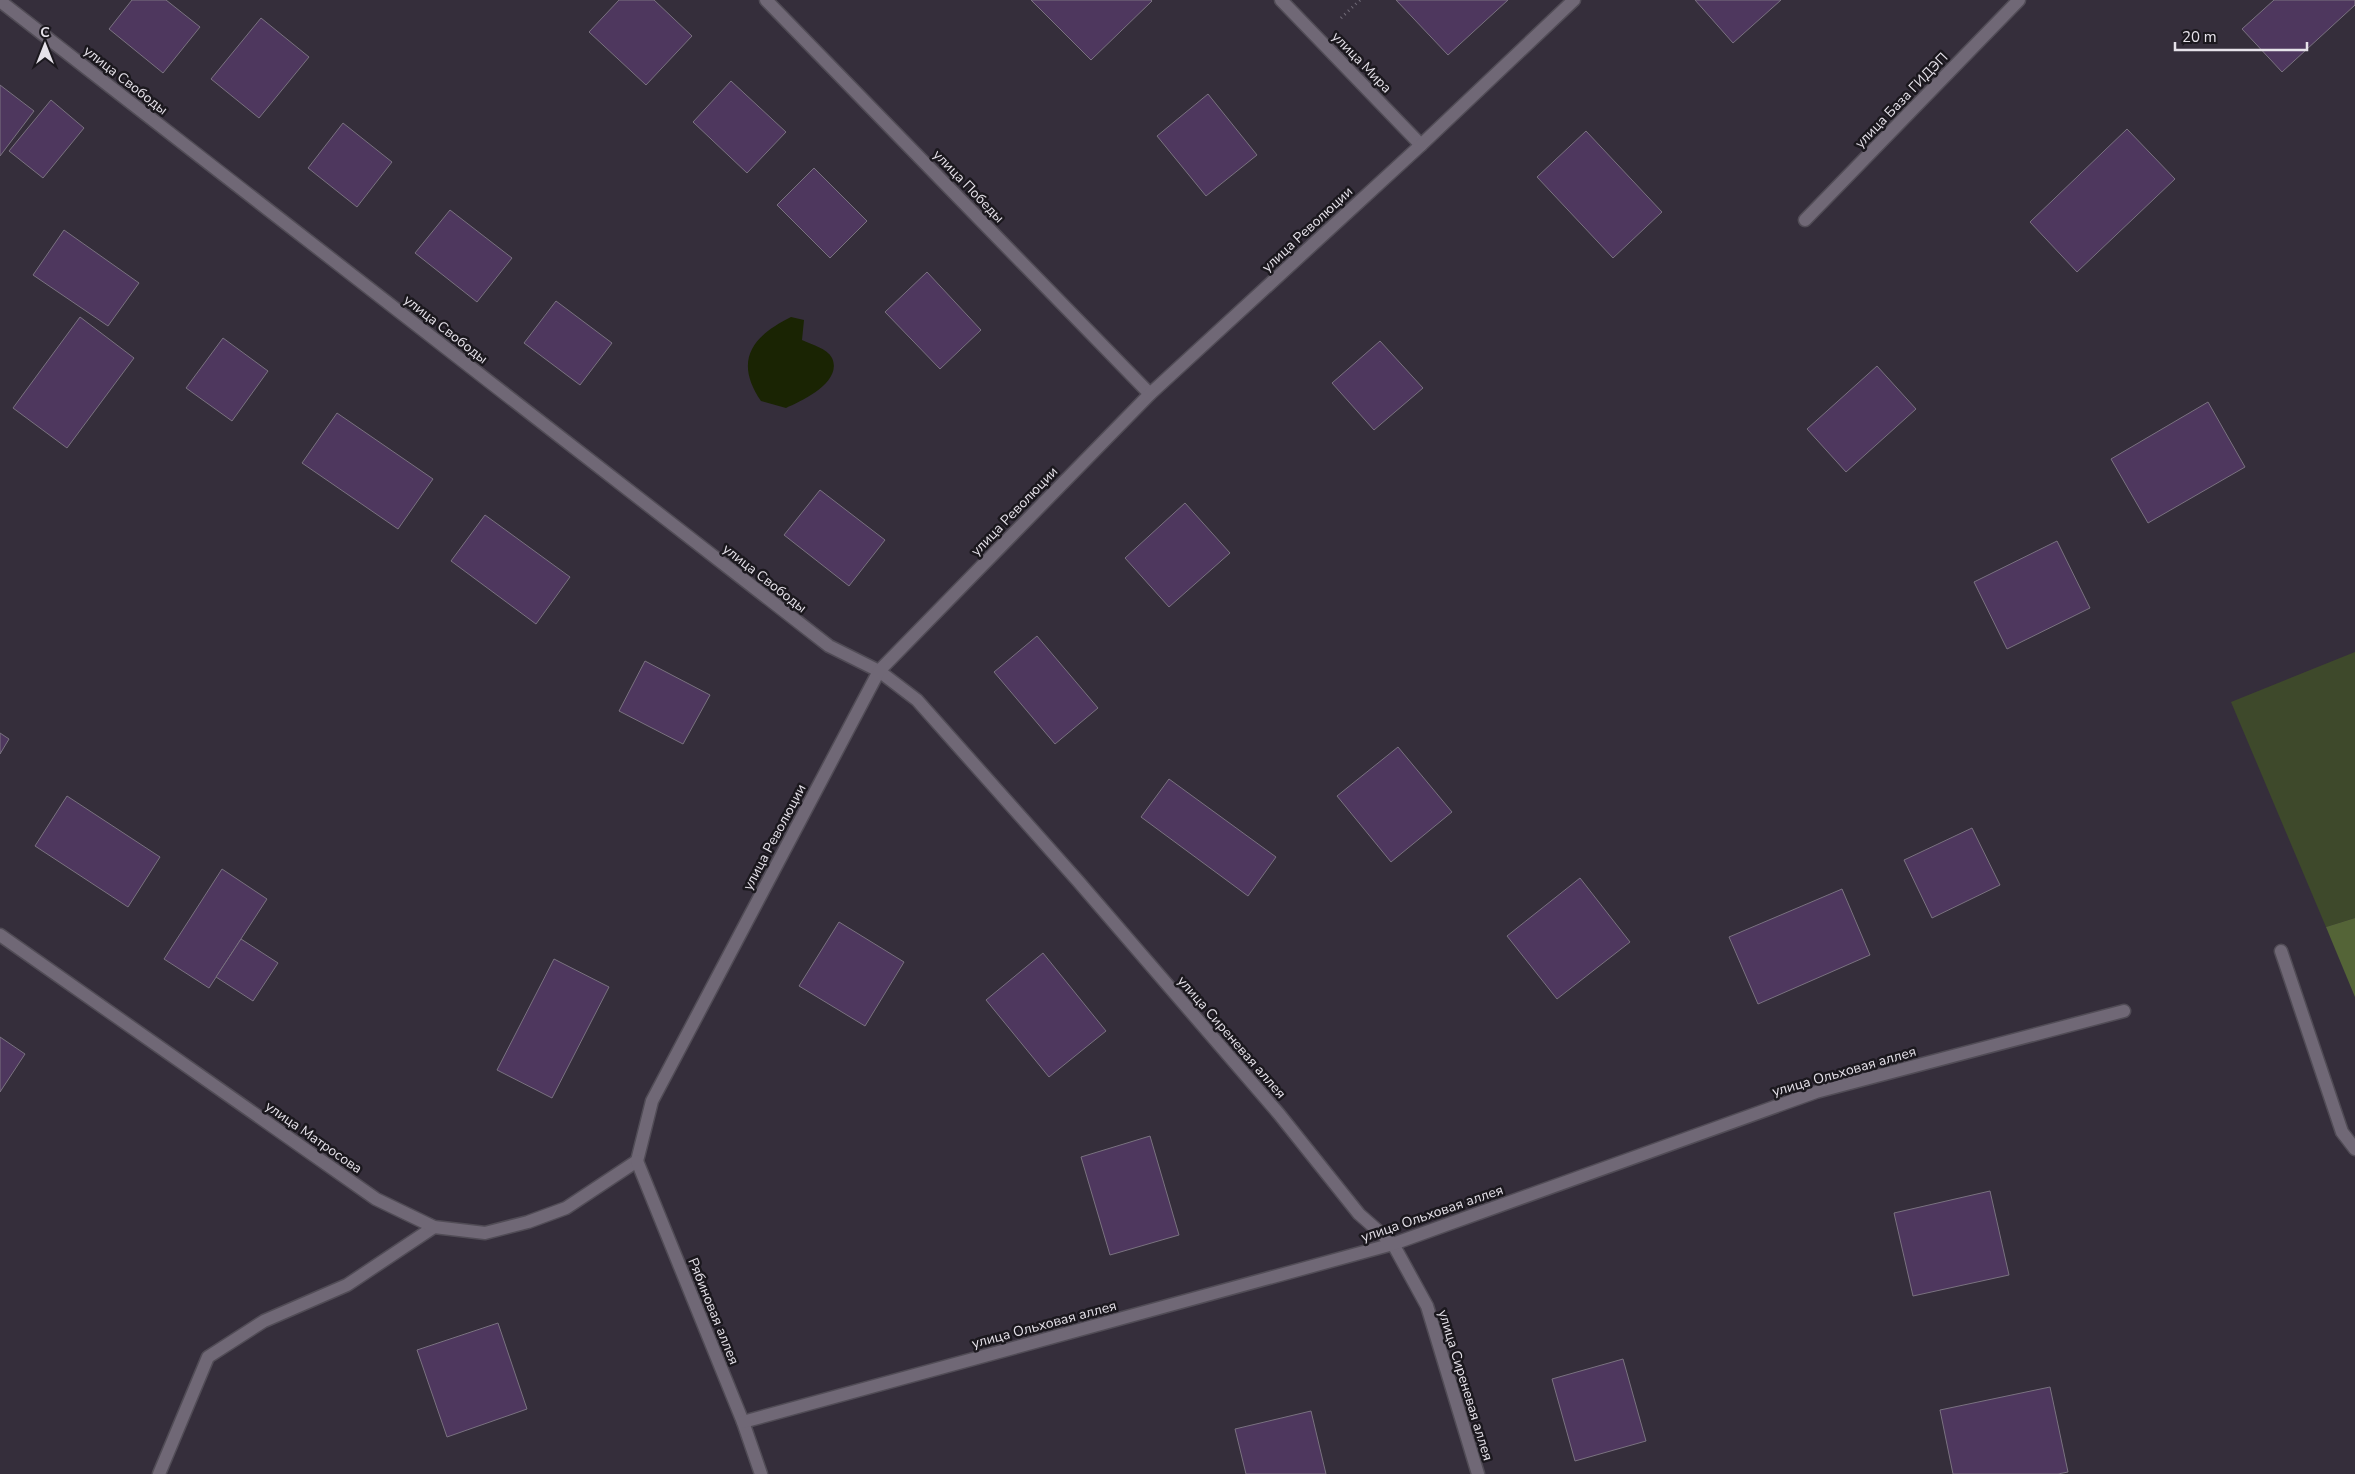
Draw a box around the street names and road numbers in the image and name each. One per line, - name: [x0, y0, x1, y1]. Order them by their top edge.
- street label: улица Мира: [1327, 27, 1396, 97]
- street label: улица Свободы: [80, 42, 172, 119]
- street label: улица База ГИДЭП: [1851, 48, 1952, 152]
- street label: улица Победы: [929, 146, 1009, 227]
- street label: улица Революции: [1258, 182, 1357, 276]
- street label: улица Свободы: [400, 291, 492, 368]
- street label: улица Революции: [967, 462, 1062, 560]
- street label: улица Свободы: [719, 540, 811, 617]
- street label: улица Революции: [738, 781, 810, 894]
- street label: улица Сиреневая аллея: [1173, 972, 1290, 1103]
- street label: улица Ольховая аллея: [1770, 1042, 1918, 1101]
- street label: улица Матросова: [261, 1097, 366, 1178]
- street label: улица Ольховая аллея: [1359, 1180, 1506, 1247]
- street label: Рябиновая аллея: [683, 1255, 744, 1367]
- street label: улица Ольховая аллея: [970, 1296, 1119, 1353]
- street label: улица Сиреневая аллея: [1433, 1307, 1498, 1463]

